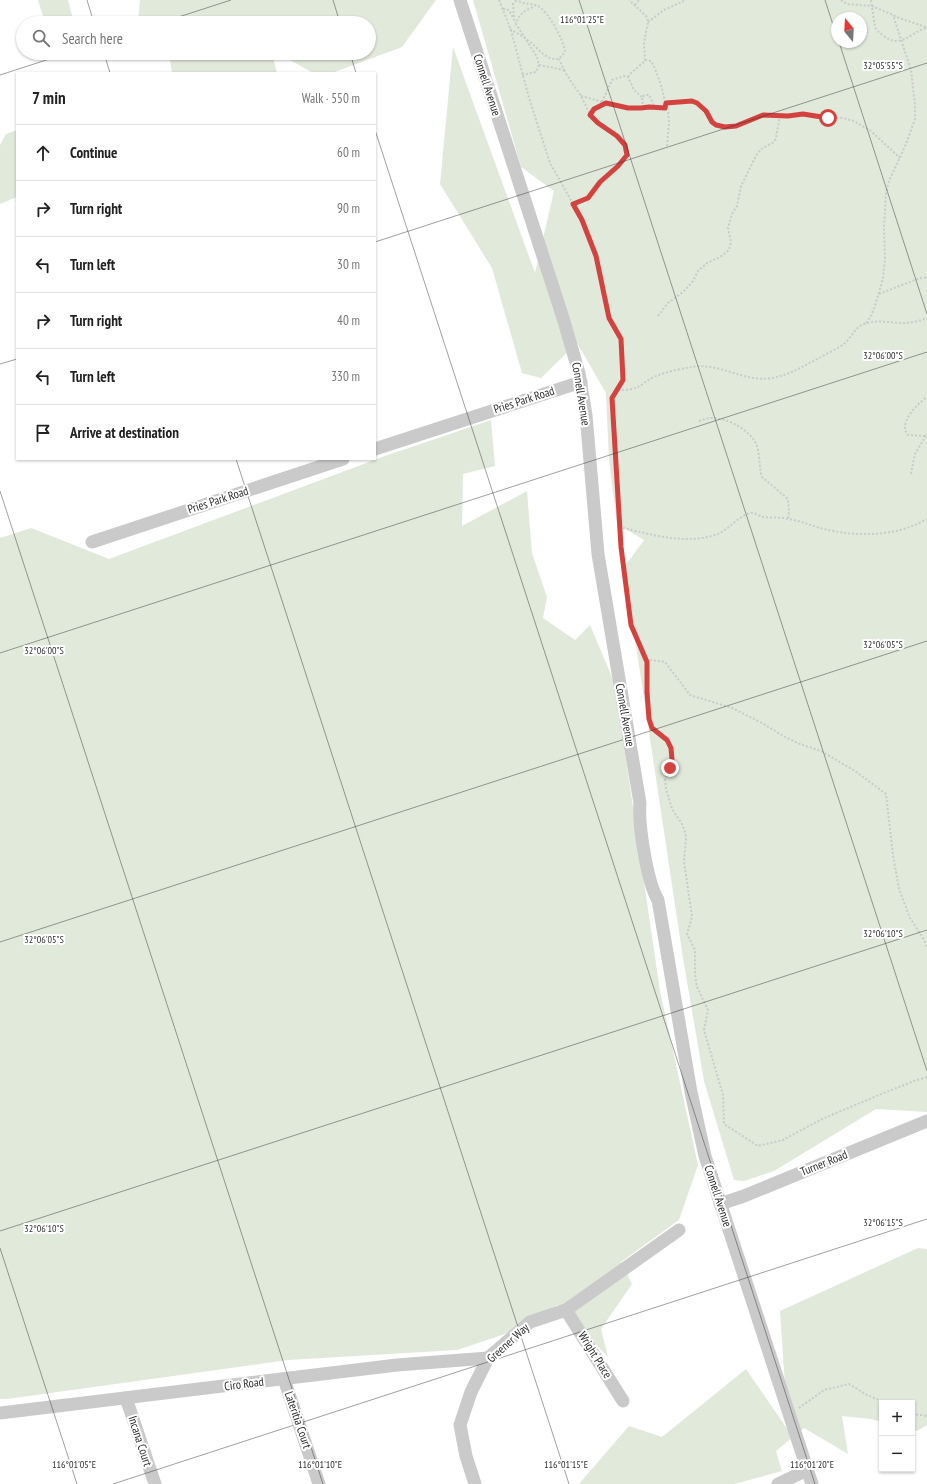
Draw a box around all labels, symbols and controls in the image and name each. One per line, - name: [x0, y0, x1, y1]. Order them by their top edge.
- north arrow: [831, 12, 867, 48]
- text: 116°01'25"E: [560, 13, 604, 26]
- search box: [16, 16, 376, 60]
- icon: search: [30, 27, 52, 49]
- text: Search here: [62, 29, 123, 48]
- street label: Connell Avenue: [470, 52, 505, 118]
- text: 32°05'55"S: [863, 59, 903, 72]
- text: 7 min: [32, 87, 66, 109]
- text: Walk · 550 m: [302, 90, 360, 107]
- route start: [819, 109, 837, 127]
- icon: ahead: [32, 142, 54, 164]
- text: Continue: [70, 143, 117, 162]
- text: 60 m: [337, 144, 360, 161]
- icon: right: [32, 198, 54, 220]
- text: Turn right: [70, 199, 122, 218]
- text: 90 m: [337, 200, 360, 217]
- icon: left: [32, 254, 54, 276]
- text: Turn left: [70, 255, 115, 274]
- text: 30 m: [337, 256, 360, 273]
- icon: right: [32, 310, 54, 332]
- text: Turn right: [70, 311, 122, 330]
- text: 40 m: [337, 312, 360, 329]
- text: 32°06'00"S: [863, 349, 903, 362]
- street label: Connell Avenue: [569, 361, 594, 427]
- icon: left: [32, 366, 54, 388]
- text: Turn left: [70, 367, 115, 386]
- text: 330 m: [331, 368, 360, 385]
- street label: Pries Park Road: [492, 383, 556, 416]
- icon: arrive: [32, 422, 54, 444]
- text: Arrive at destination: [70, 423, 179, 442]
- street label: Pries Park Road: [186, 483, 250, 516]
- text: 32°06'05"S: [863, 638, 903, 651]
- text: 32°06'00"S: [24, 644, 64, 657]
- street label: Connell Avenue: [613, 682, 638, 748]
- route end: [661, 759, 679, 777]
- text: 32°06'10"S: [863, 927, 903, 940]
- text: 32°06'05"S: [24, 933, 64, 946]
- street label: Turner Road: [798, 1146, 850, 1179]
- street label: Connell Avenue: [701, 1163, 736, 1229]
- text: 32°06'15"S: [863, 1216, 903, 1229]
- text: 32°06'10"S: [24, 1222, 64, 1235]
- street label: Greener Way: [483, 1319, 532, 1366]
- street label: Wright Place: [575, 1329, 616, 1381]
- street label: Ciro Road: [223, 1374, 265, 1393]
- street label: Lateritia Court: [282, 1389, 315, 1451]
- map controls: [879, 1400, 915, 1472]
- button: +: [879, 1400, 915, 1436]
- street label: Incana Court: [125, 1414, 156, 1469]
- button: −: [879, 1436, 915, 1472]
- text: 116°01'05"E: [52, 1458, 96, 1471]
- text: 116°01'10"E: [298, 1458, 342, 1471]
- text: 116°01'15"E: [544, 1458, 588, 1471]
- text: 116°01'20"E: [790, 1458, 834, 1471]

